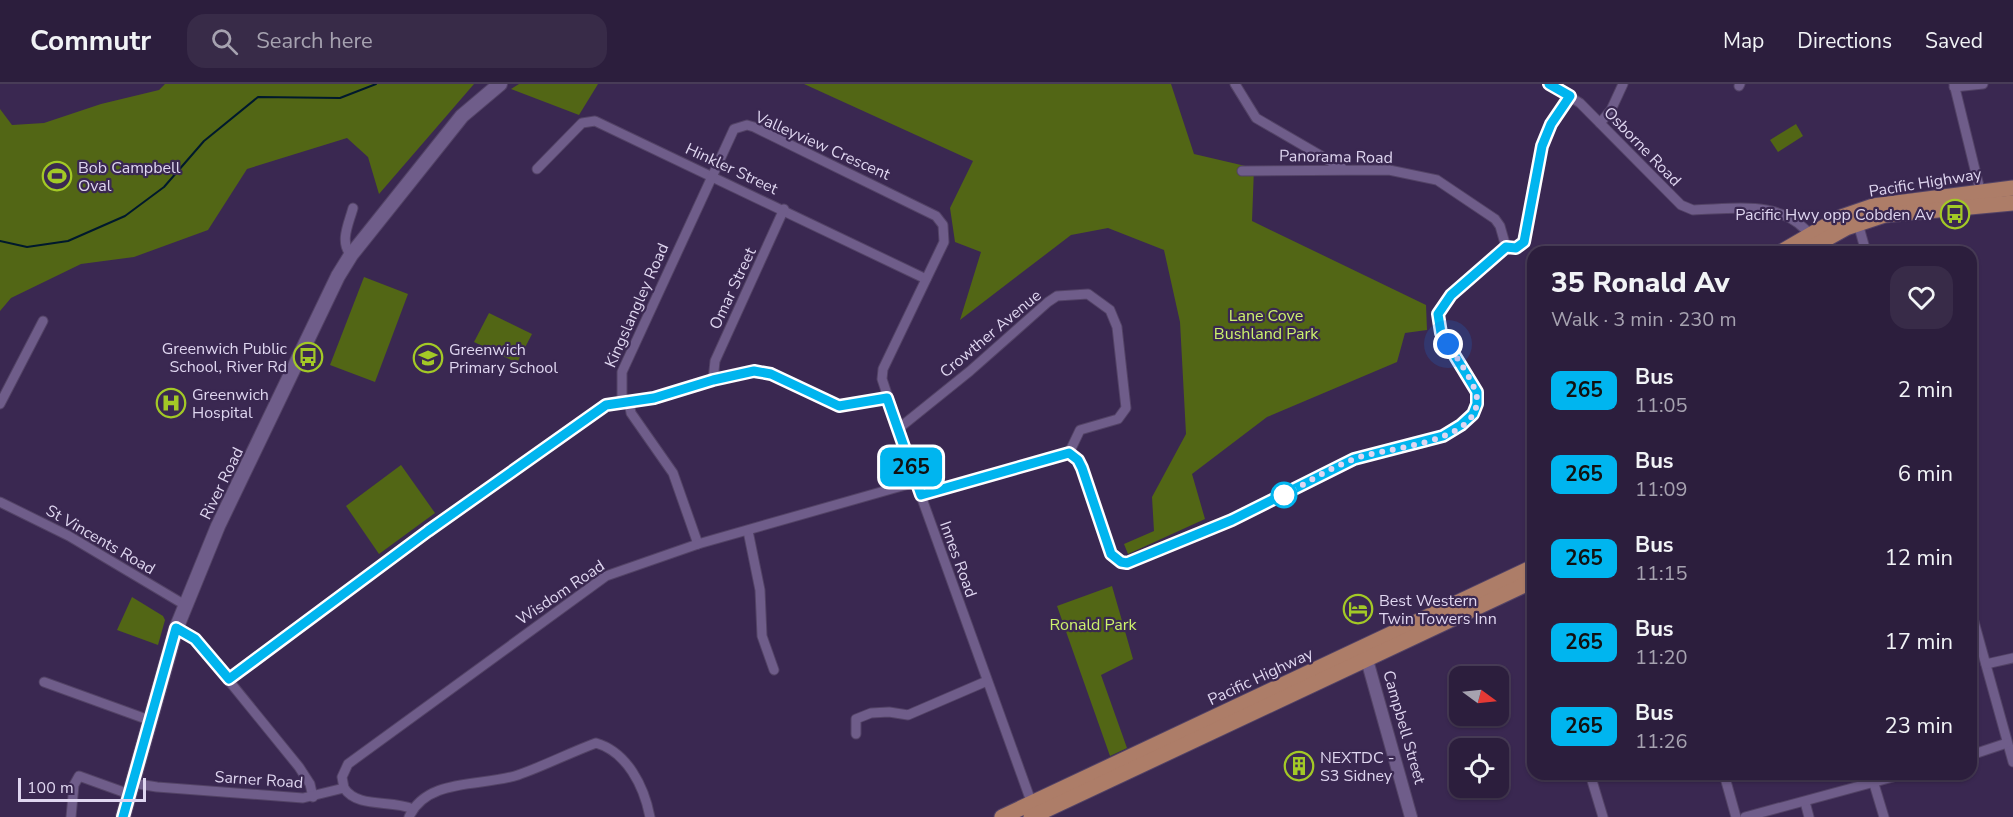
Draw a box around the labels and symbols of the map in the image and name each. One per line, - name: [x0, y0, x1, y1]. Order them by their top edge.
- street label: Osborne Road: [1599, 102, 1686, 191]
- street label: Valleyview Crescent: [751, 106, 894, 186]
- street label: Hinkler Street: [682, 138, 782, 200]
- street label: Panorama Road: [1279, 145, 1393, 169]
- place label: Bob Campbell Oval: [78, 157, 181, 197]
- sports icon: Bob Campbell Oval: [41, 160, 73, 192]
- street label: Pacific Highway: [1867, 163, 1984, 203]
- bus stop icon: Pacific Hwy opp Cobden Av: [1939, 198, 1971, 230]
- place label: Pacific Hwy opp Cobden Av: [1735, 204, 1935, 226]
- street label: Kingslangley Road: [600, 240, 674, 371]
- street label: Omar Street: [704, 244, 762, 333]
- street label: Crowther Avenue: [935, 285, 1046, 383]
- park label: Lane Cove Bushland Park: [1214, 305, 1319, 345]
- your location: [1433, 329, 1463, 359]
- place label: Greenwich Public School, River Rd: [162, 338, 288, 378]
- place label: Greenwich Primary School: [449, 339, 558, 379]
- bus stop icon: Greenwich Public School, River Rd: [292, 341, 324, 373]
- school or university icon: Greenwich Primary School: [412, 342, 444, 374]
- place label: Greenwich Hospital: [192, 384, 269, 424]
- hospital icon: Greenwich Hospital: [155, 387, 187, 419]
- street label: River Road: [195, 444, 249, 523]
- line badge: 265: [876, 448, 946, 487]
- unlabelled marker: [1271, 482, 1297, 508]
- street label: St Vincents Road: [42, 500, 159, 580]
- street label: Innes Road: [934, 518, 982, 601]
- street label: Wisdom Road: [512, 555, 609, 631]
- place label: Best Western Twin Towers Inn: [1379, 590, 1497, 630]
- hotel icon: Best Western Twin Towers Inn: [1342, 593, 1374, 625]
- park label: Ronald Park: [1049, 614, 1138, 636]
- street label: Pacific Highway: [1204, 643, 1317, 711]
- north arrow: [1449, 666, 1509, 726]
- street label: Campbell Street: [1377, 668, 1431, 787]
- place label: NEXTDC - S3 Sidney: [1320, 747, 1395, 787]
- building icon: NEXTDC - S3 Sidney: [1283, 750, 1315, 782]
- street label: Sarner Road: [214, 766, 304, 794]
- scale bar: [18, 775, 146, 802]

